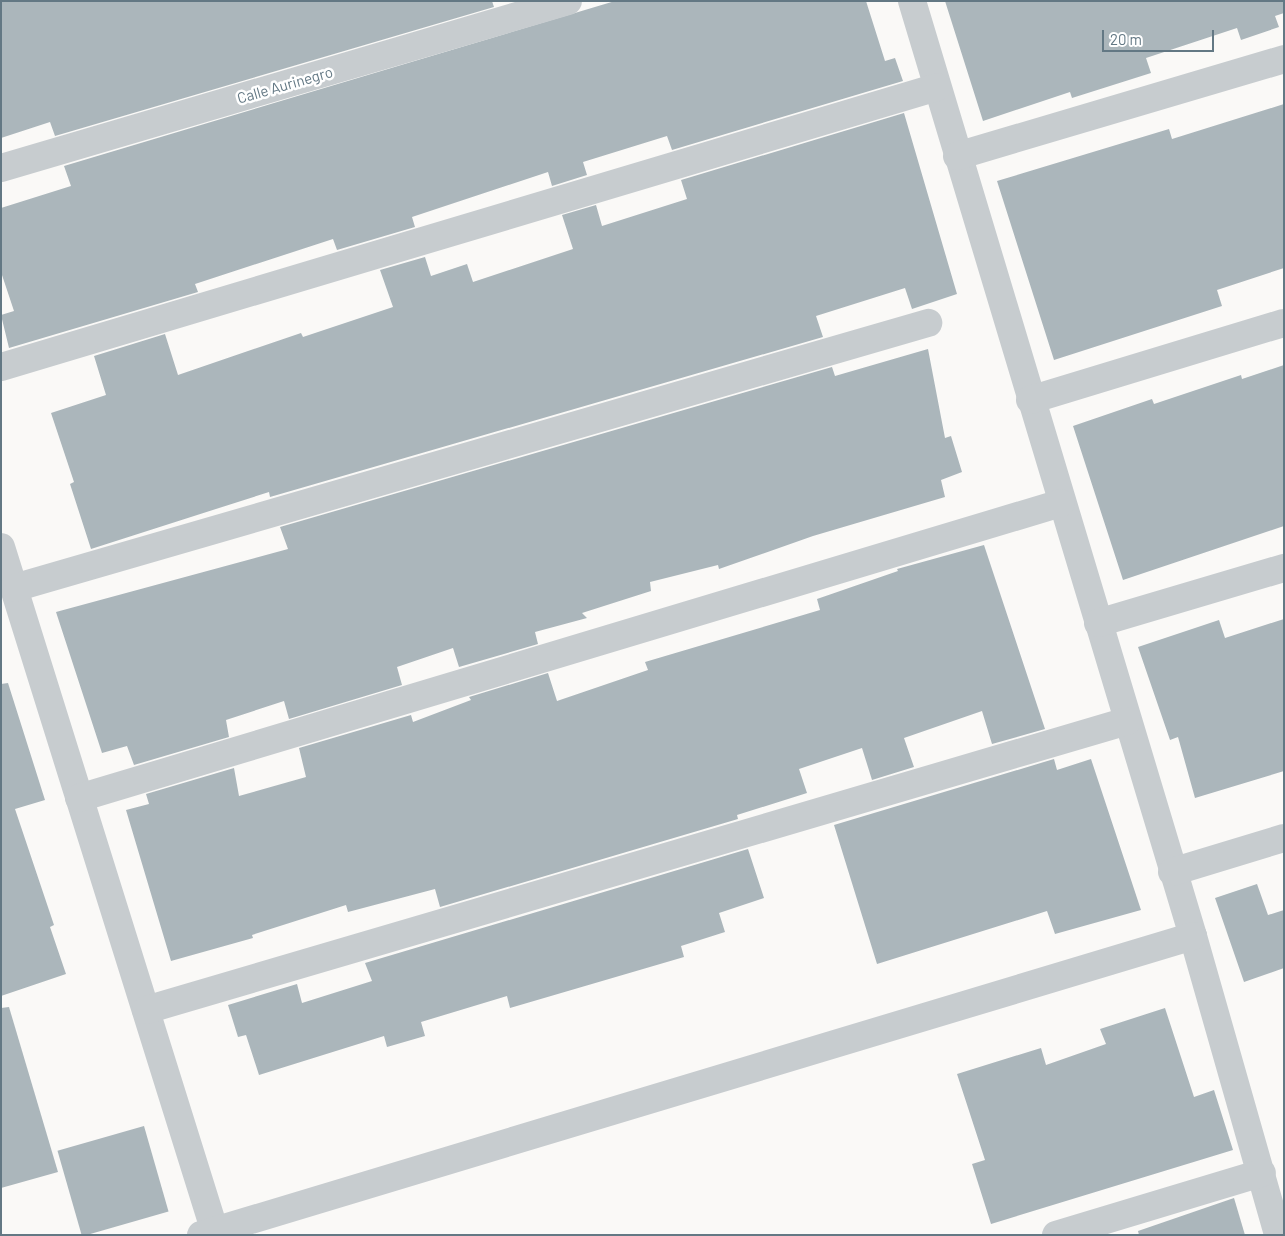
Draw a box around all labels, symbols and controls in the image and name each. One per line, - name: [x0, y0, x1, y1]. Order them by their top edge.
- scale bar: [1105, 20, 1218, 52]
- text: 20 m: [1110, 30, 1142, 48]
- street label: Calle Aurinegro: [235, 63, 335, 107]

